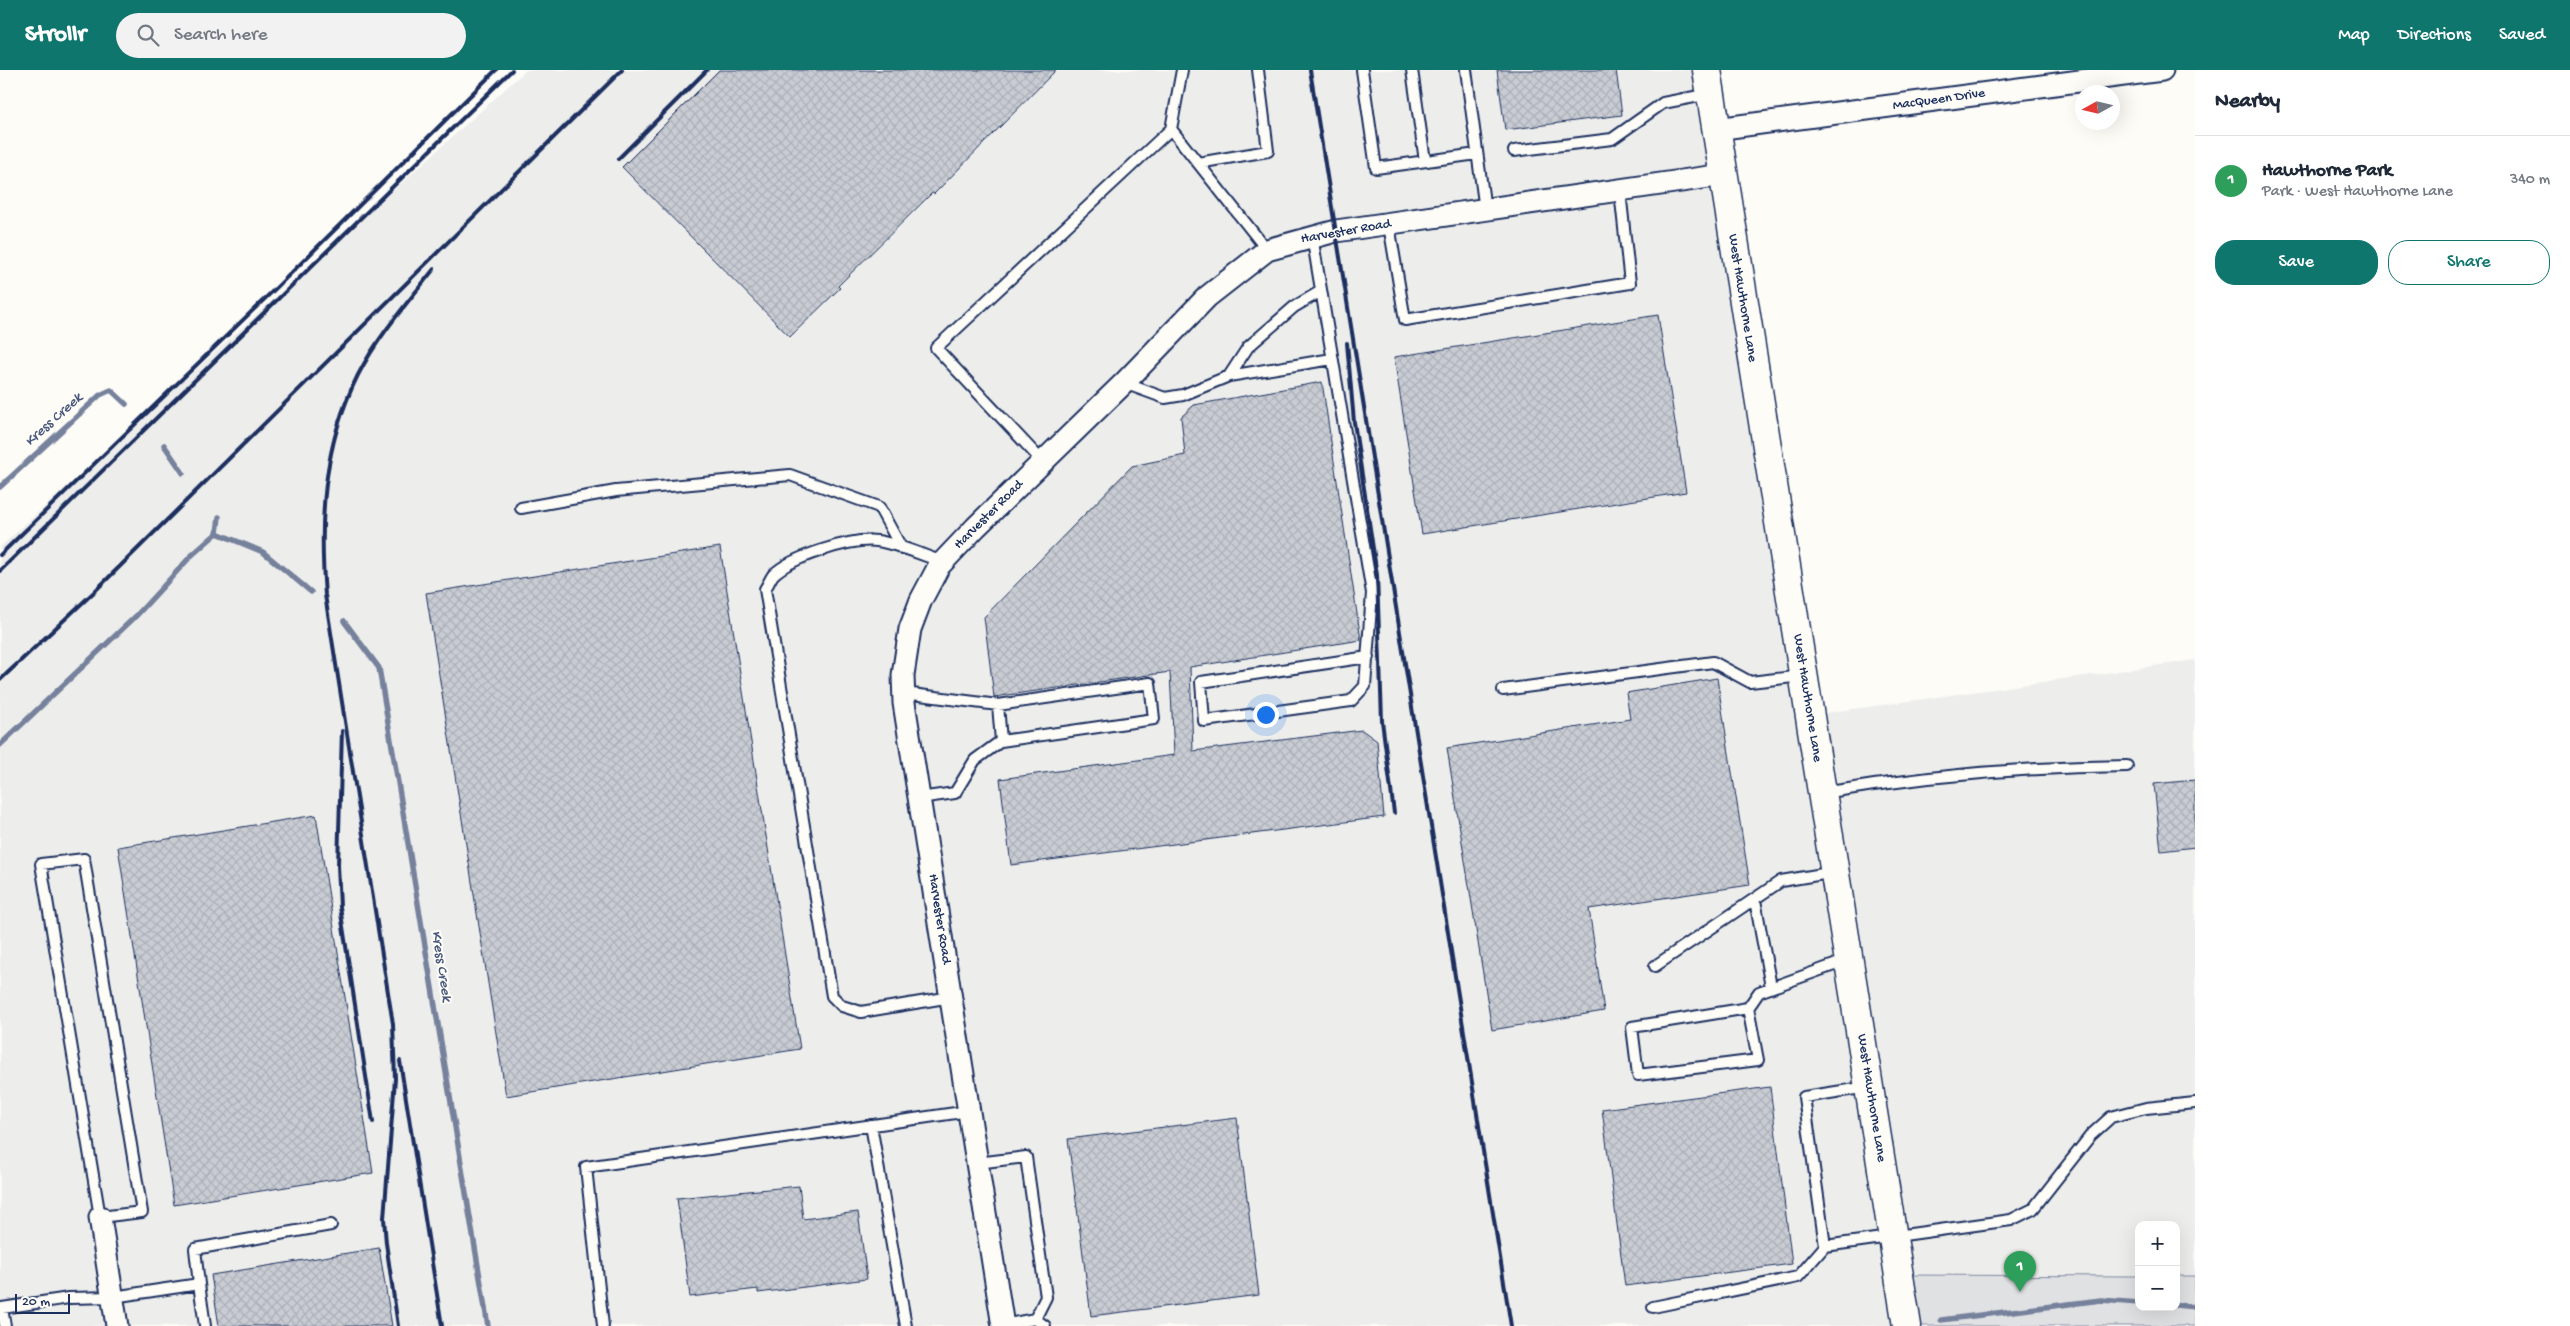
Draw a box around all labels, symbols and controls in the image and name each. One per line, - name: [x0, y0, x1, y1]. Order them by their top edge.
- search box: [116, 13, 466, 58]
- text: Strollr: [25, 21, 86, 50]
- icon: search: [134, 21, 162, 49]
- text: Search here: [174, 24, 268, 47]
- text: Map: [2338, 25, 2370, 46]
- text: Directions: [2398, 25, 2471, 46]
- text: Saved: [2499, 25, 2545, 46]
- street label: MacQueen Drive: [1892, 85, 1987, 115]
- north arrow: [2075, 85, 2120, 130]
- text: Nearby: [2215, 90, 2280, 115]
- text: Hawthorne Park: [2262, 160, 2392, 183]
- text: 1: [2228, 171, 2234, 190]
- text: 340 m: [2510, 171, 2550, 190]
- text: Park · West Hawthorne Lane: [2262, 183, 2453, 202]
- street label: Harvester Road: [1300, 215, 1394, 248]
- street label: West Hawthorne Lane: [1723, 233, 1761, 364]
- button: Save: [2215, 240, 2378, 285]
- button: Share: [2388, 240, 2550, 285]
- water label: Kress Creek: [21, 389, 88, 451]
- street label: Harvester Road: [951, 476, 1028, 553]
- street label: West Hawthorne Lane: [1788, 633, 1826, 764]
- your location: [1253, 702, 1279, 728]
- street label: Harvester Road: [923, 873, 955, 967]
- water label: Kress Creek: [427, 929, 456, 1004]
- street label: West Hawthorne Lane: [1852, 1033, 1890, 1164]
- map controls: [2135, 1221, 2180, 1311]
- button: +: [2135, 1221, 2180, 1266]
- pin: 1: [2004, 1251, 2036, 1292]
- button: −: [2135, 1266, 2180, 1311]
- scale bar: [15, 1291, 70, 1314]
- text: 20 m: [22, 1294, 50, 1311]

